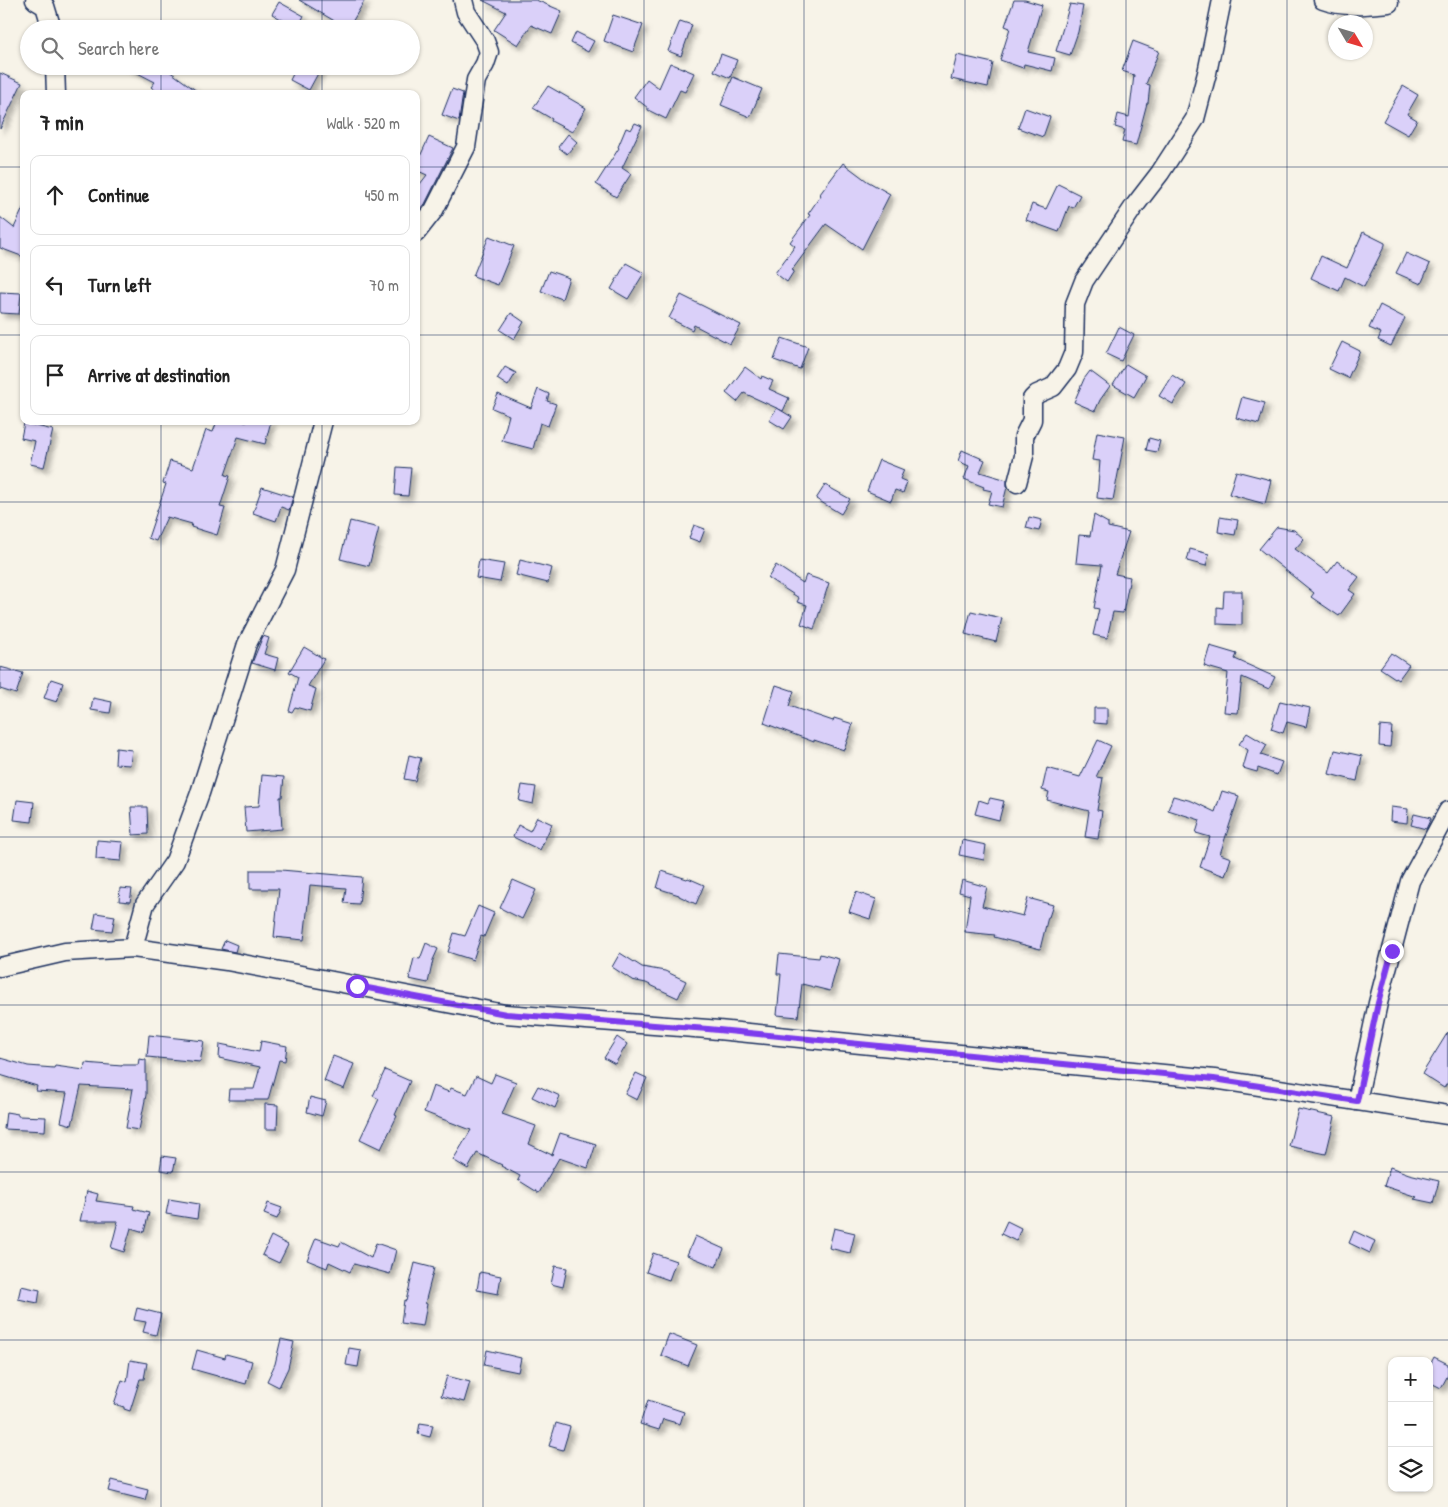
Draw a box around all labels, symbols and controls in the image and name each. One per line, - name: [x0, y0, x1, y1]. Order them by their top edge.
- north arrow: [1328, 15, 1373, 60]
- search box: [20, 20, 420, 75]
- icon: search: [38, 34, 66, 62]
- text: Search here: [78, 35, 159, 61]
- text: 7 min: [40, 108, 84, 137]
- text: Walk · 520 m: [326, 112, 400, 134]
- icon: ahead: [41, 181, 69, 209]
- text: Continue: [88, 182, 149, 208]
- text: 450 m: [365, 184, 399, 206]
- icon: left: [41, 271, 69, 299]
- text: Turn left: [88, 272, 151, 298]
- text: 70 m: [369, 274, 399, 296]
- icon: arrive: [41, 361, 69, 389]
- text: Arrive at destination: [88, 362, 230, 388]
- route end: [1381, 940, 1404, 963]
- route start: [346, 975, 369, 998]
- map controls: [1388, 1357, 1433, 1492]
- button: +: [1388, 1357, 1433, 1402]
- button: −: [1388, 1402, 1433, 1447]
- button: layers: [1388, 1447, 1433, 1492]

